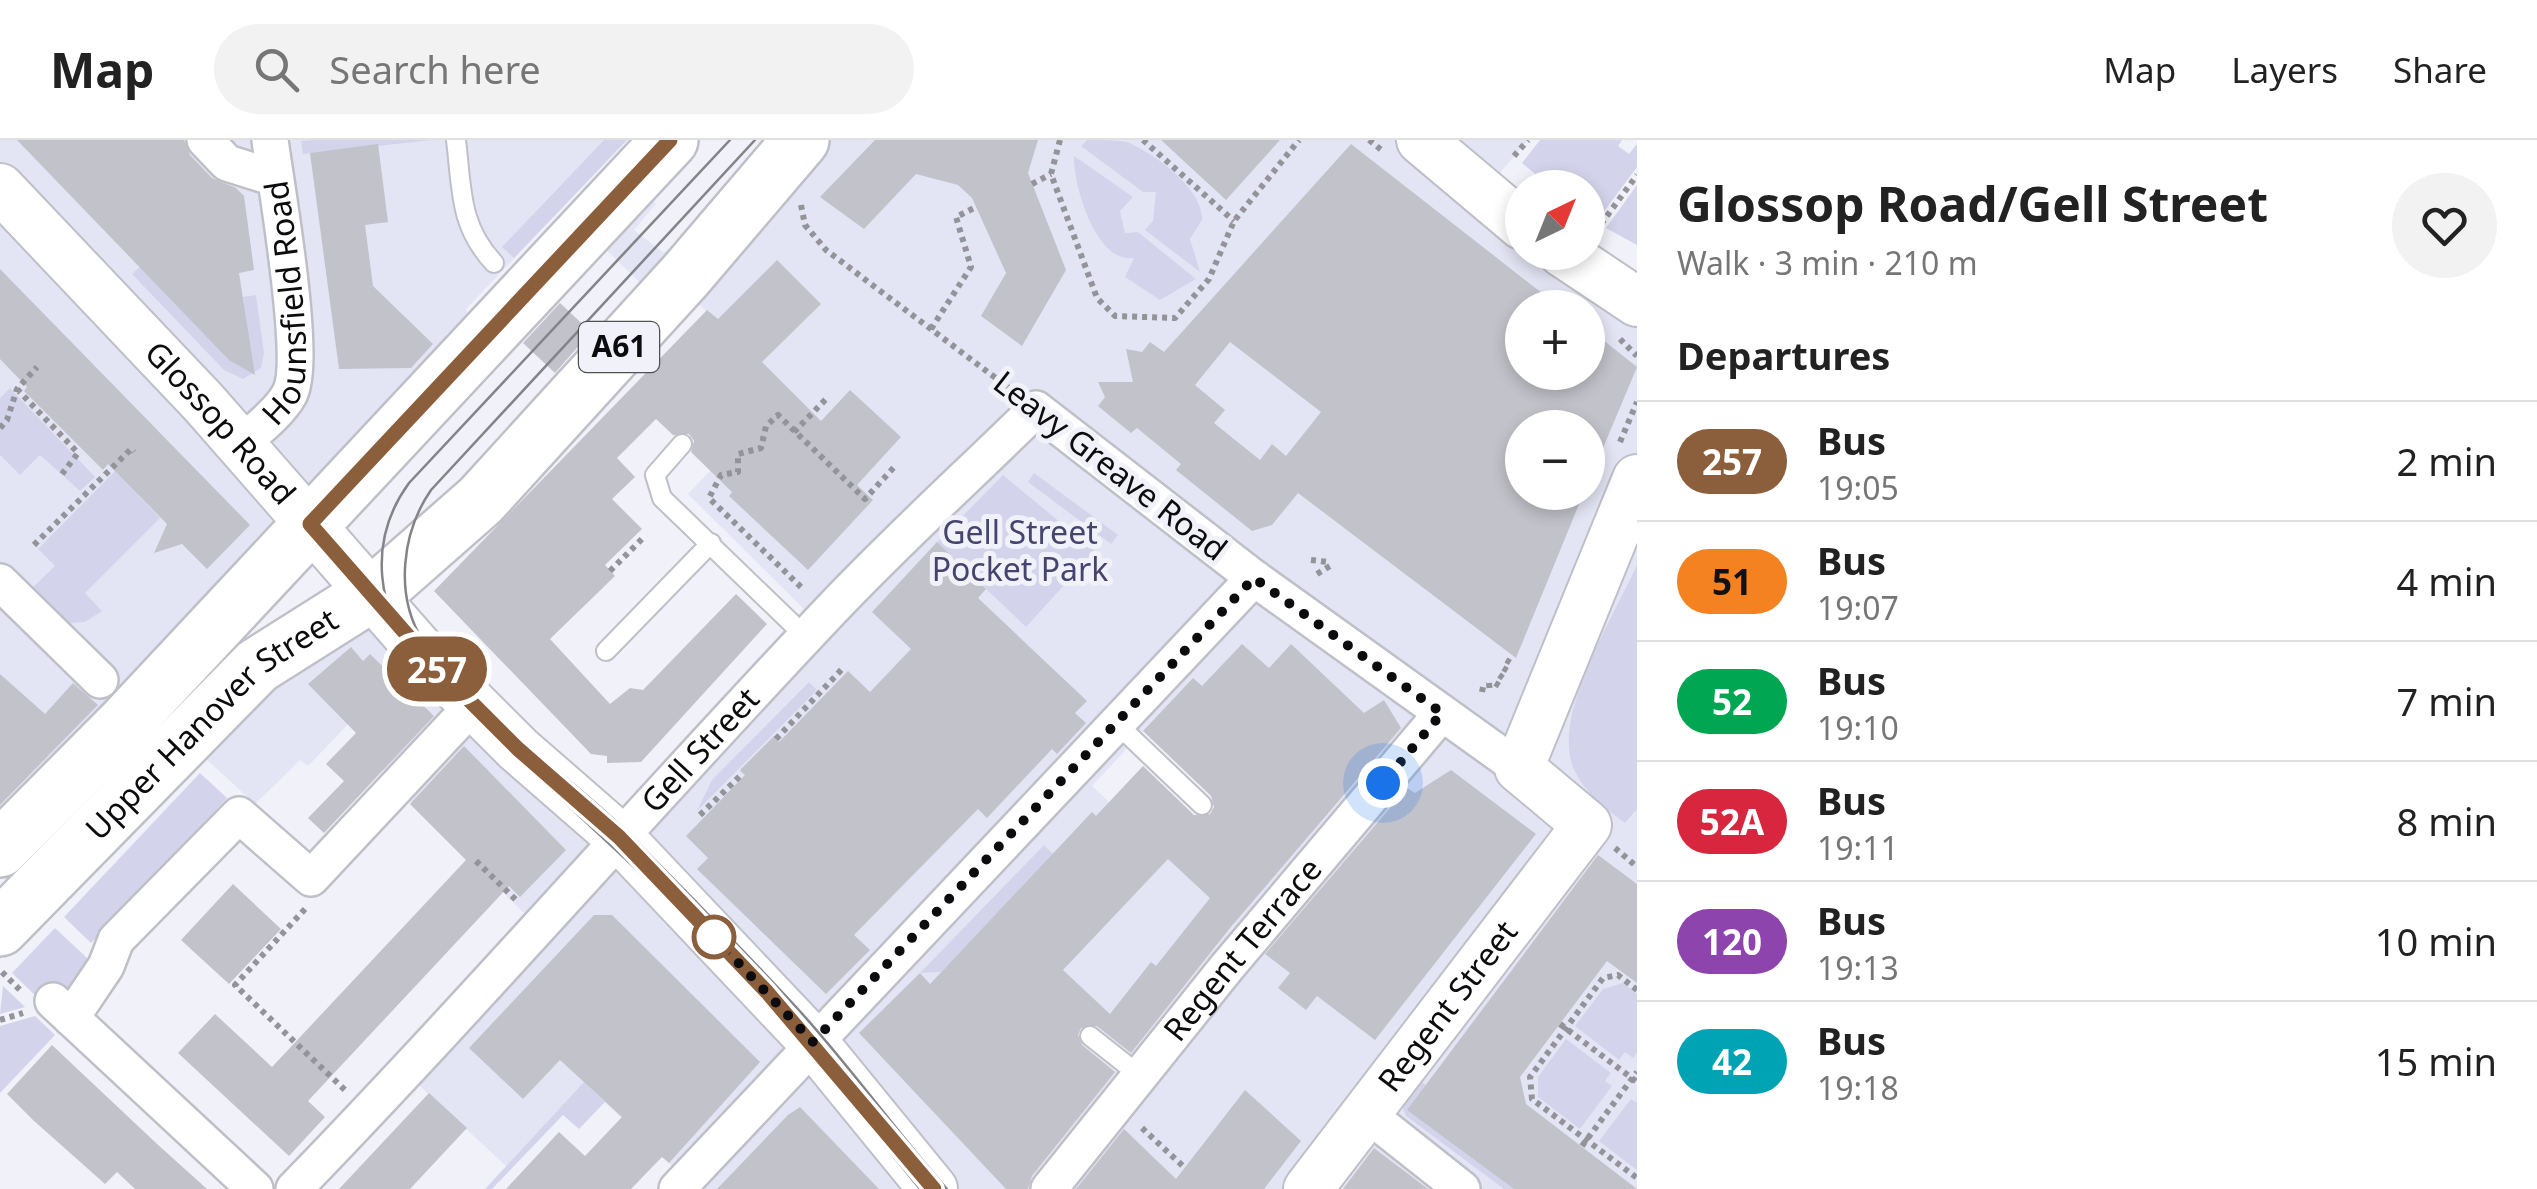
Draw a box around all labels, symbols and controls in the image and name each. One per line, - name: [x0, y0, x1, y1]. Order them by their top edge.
- search box: [214, 24, 914, 114]
- text: Map: [50, 37, 154, 102]
- icon: search: [249, 42, 304, 97]
- text: Search here: [329, 43, 541, 95]
- text: Map: [2103, 46, 2176, 93]
- text: Layers: [2231, 46, 2338, 93]
- text: Share: [2393, 46, 2487, 93]
- north arrow: [1505, 170, 1605, 270]
- map controls: [1505, 170, 1605, 510]
- text: Glossop Road/Gell Street: [1677, 171, 2268, 236]
- button: heart: [2392, 173, 2497, 278]
- street label: Hounsfield Road: [252, 178, 315, 434]
- text: Walk · 3 min · 210 m: [1677, 241, 1978, 284]
- button: +: [1505, 290, 1605, 390]
- road number: A61: [579, 322, 659, 372]
- text: Departures: [1677, 329, 1890, 381]
- street label: Glossop Road: [136, 331, 306, 513]
- street label: Leavy Greave Road: [985, 360, 1236, 570]
- button: −: [1505, 410, 1605, 510]
- text: Bus: [1817, 414, 1886, 466]
- text: 2 min: [2397, 435, 2497, 487]
- text: 257: [1702, 438, 1762, 485]
- text: 19:05: [1817, 466, 1899, 509]
- park label: Gell Street Pocket Park: [932, 510, 1108, 590]
- text: Bus: [1817, 534, 1886, 586]
- text: 4 min: [2397, 555, 2497, 607]
- text: 51: [1712, 558, 1752, 605]
- text: 19:07: [1817, 586, 1899, 629]
- street label: Upper Hanover Street: [75, 597, 345, 848]
- line badge: 257: [380, 636, 494, 702]
- text: 257: [407, 646, 467, 693]
- text: Bus: [1817, 654, 1886, 706]
- text: 7 min: [2397, 675, 2497, 727]
- street label: Gell Street: [631, 677, 768, 821]
- text: 52: [1712, 678, 1752, 725]
- text: 19:10: [1817, 706, 1899, 749]
- your location: [1358, 758, 1408, 808]
- text: Bus: [1817, 774, 1886, 826]
- text: 8 min: [2397, 795, 2497, 847]
- text: 52A: [1700, 798, 1764, 845]
- text: 19:11: [1817, 826, 1899, 869]
- street label: Regent Terrace: [1153, 848, 1330, 1049]
- text: Bus: [1817, 894, 1886, 946]
- street label: Regent Street: [1367, 911, 1526, 1100]
- text: 10 min: [2375, 915, 2497, 967]
- unlabelled marker: [693, 916, 735, 958]
- text: 120: [1702, 918, 1762, 965]
- text: 19:13: [1817, 946, 1899, 989]
- text: Bus: [1817, 1014, 1886, 1066]
- text: 15 min: [2375, 1035, 2497, 1087]
- text: 42: [1712, 1038, 1752, 1085]
- text: 19:18: [1817, 1066, 1899, 1109]

